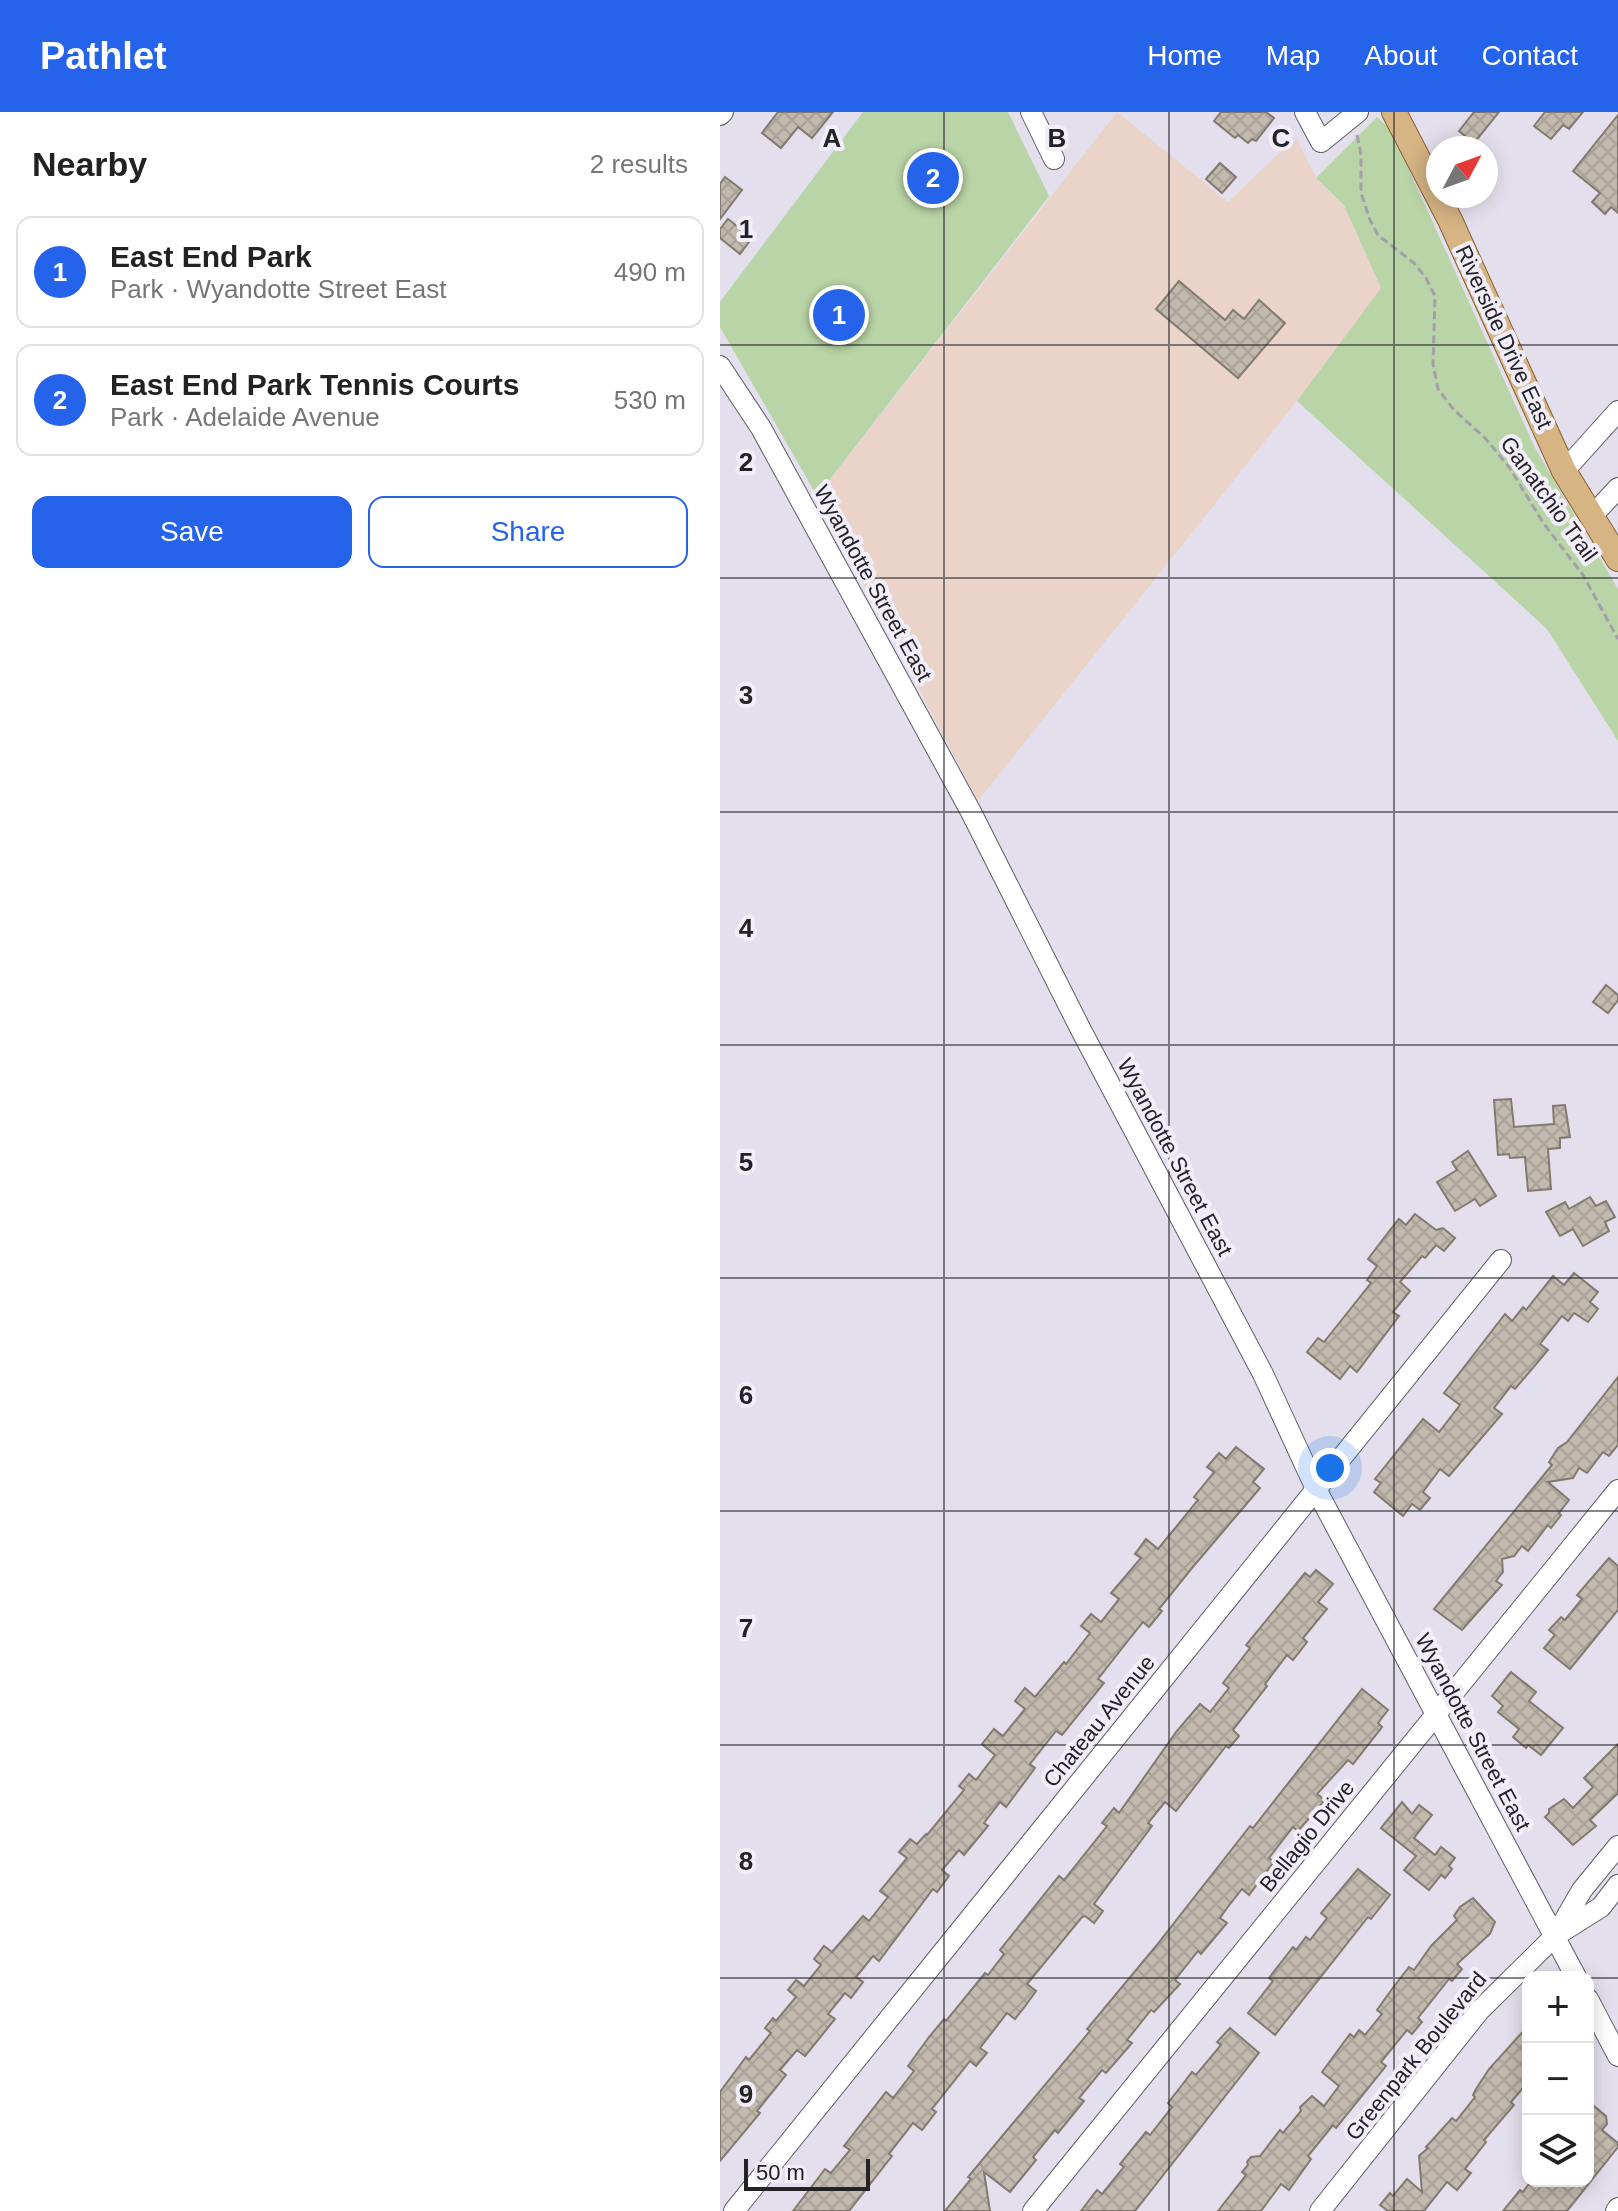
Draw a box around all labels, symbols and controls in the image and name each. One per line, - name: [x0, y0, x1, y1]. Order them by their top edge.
- text: Pathlet: [40, 35, 167, 77]
- text: Home: [1147, 40, 1222, 71]
- text: Map: [1266, 40, 1320, 71]
- text: About: [1364, 40, 1438, 71]
- text: Contact: [1482, 40, 1578, 71]
- text: A: [823, 123, 842, 153]
- text: B: [1048, 123, 1066, 153]
- text: C: [1272, 123, 1291, 153]
- north arrow: [1426, 136, 1498, 208]
- text: Nearby: [32, 145, 147, 183]
- pin: 2: [907, 148, 959, 208]
- text: 2 results: [590, 149, 688, 179]
- text: 1: [739, 214, 753, 244]
- text: East End Park: [110, 240, 312, 273]
- street label: Riverside Drive East: [1451, 241, 1557, 433]
- text: 1: [53, 257, 67, 287]
- text: 490 m: [614, 257, 686, 287]
- text: Park · Wyandotte Street East: [110, 274, 446, 304]
- pin: 1: [813, 285, 865, 345]
- text: East End Park Tennis Courts: [110, 368, 520, 401]
- text: 2: [53, 385, 67, 415]
- text: 530 m: [614, 385, 686, 415]
- text: Park · Adelaide Avenue: [110, 402, 380, 432]
- street label: Ganatchio Trail: [1495, 432, 1603, 566]
- text: 2: [739, 447, 753, 477]
- street label: Wyandotte Street East: [809, 481, 937, 685]
- button: Save: [32, 496, 352, 568]
- button: Share: [368, 496, 688, 568]
- text: 3: [739, 680, 753, 710]
- text: 4: [739, 913, 754, 943]
- street label: Wyandotte Street East: [1112, 1054, 1238, 1260]
- text: 5: [739, 1147, 753, 1177]
- text: 6: [739, 1380, 753, 1410]
- your location: [1310, 1448, 1350, 1488]
- text: 7: [739, 1613, 753, 1643]
- street label: Wyandotte Street East: [1410, 1629, 1536, 1835]
- street label: Chateau Avenue: [1038, 1650, 1160, 1792]
- street label: Bellagio Drive: [1255, 1775, 1359, 1897]
- text: 8: [739, 1846, 753, 1876]
- street label: Greenpark Boulevard: [1340, 1967, 1492, 2145]
- map controls: [1522, 1971, 1594, 2187]
- button: +: [1522, 1971, 1594, 2043]
- button: −: [1522, 2043, 1594, 2115]
- text: 9: [739, 2079, 753, 2109]
- button: layers: [1522, 2115, 1594, 2187]
- scale bar: [744, 2155, 870, 2191]
- text: 50 m: [756, 2160, 805, 2185]

